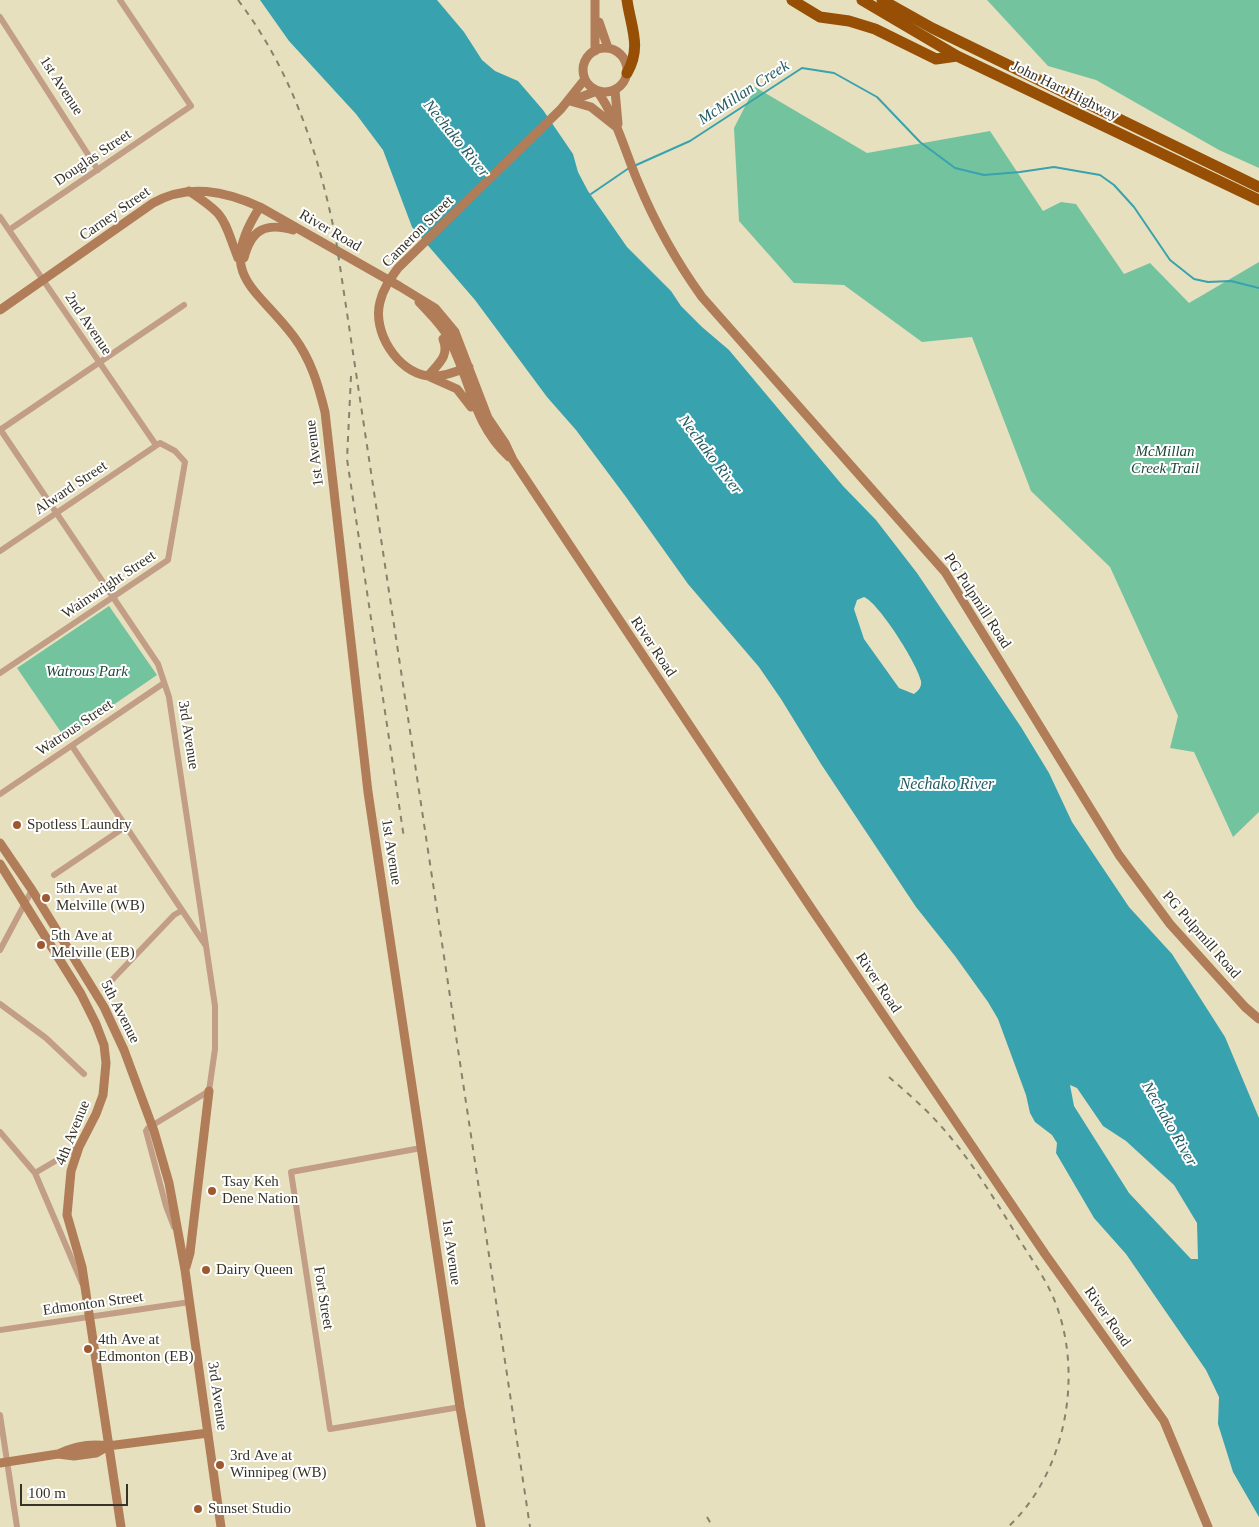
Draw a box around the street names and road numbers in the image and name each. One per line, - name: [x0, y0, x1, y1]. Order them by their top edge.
- street label: 1st Avenue: [35, 53, 87, 119]
- street label: John Hart Highway: [1008, 57, 1122, 125]
- street label: Douglas Street: [51, 126, 135, 190]
- street label: Carney Street: [76, 183, 154, 245]
- street label: Cameron Street: [379, 193, 457, 271]
- street label: River Road: [296, 206, 364, 256]
- street label: 2nd Avenue: [60, 289, 116, 359]
- street label: 1st Avenue: [302, 419, 328, 487]
- street label: Alward Street: [31, 457, 111, 519]
- street label: Wainwright Street: [59, 547, 159, 623]
- street label: PG Pulpmill Road: [939, 550, 1015, 652]
- street label: River Road: [626, 613, 680, 681]
- street label: Watrous Street: [33, 696, 117, 760]
- street label: 3rd Avenue: [174, 699, 202, 771]
- street label: 1st Avenue: [377, 818, 405, 886]
- street label: PG Pulpmill Road: [1158, 888, 1244, 982]
- street label: River Road: [851, 949, 905, 1017]
- street label: 5th Avenue: [96, 977, 144, 1047]
- street label: 4th Avenue: [52, 1098, 94, 1168]
- street label: 1st Avenue: [437, 1218, 465, 1286]
- street label: Fort Street: [309, 1265, 337, 1331]
- street label: River Road: [1080, 1284, 1134, 1350]
- street label: Edmonton Street: [42, 1288, 144, 1320]
- street label: 3rd Avenue: [203, 1360, 231, 1432]

